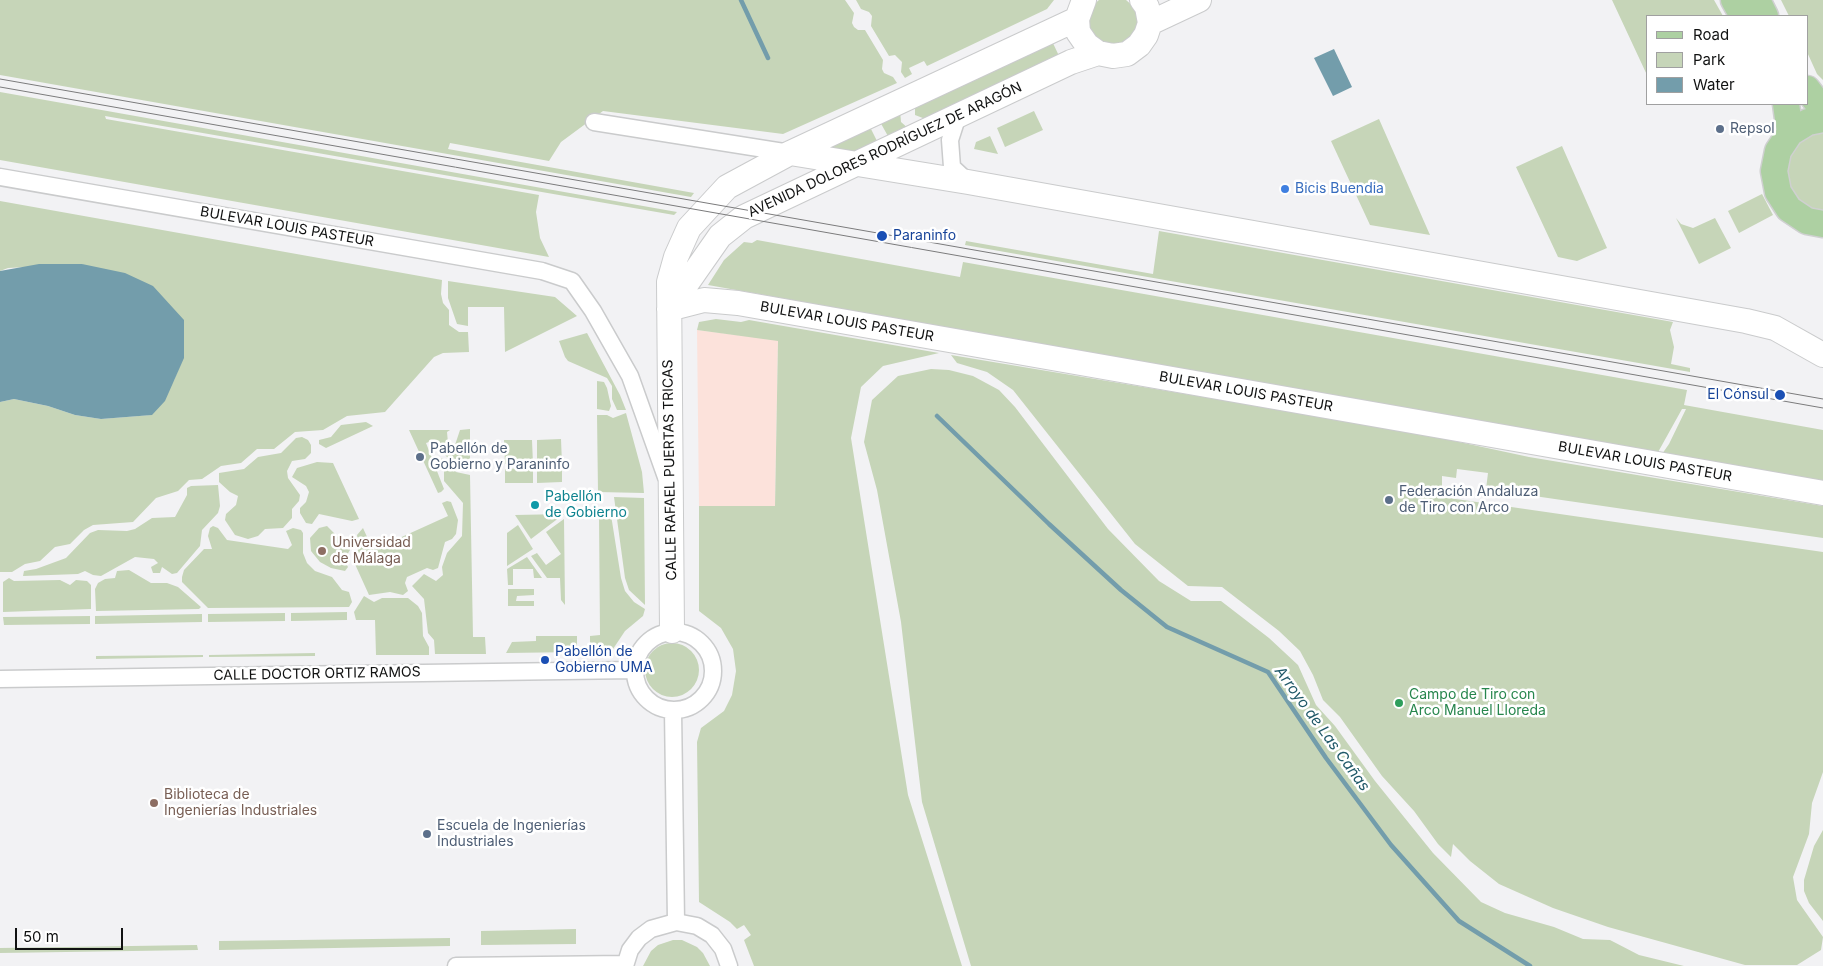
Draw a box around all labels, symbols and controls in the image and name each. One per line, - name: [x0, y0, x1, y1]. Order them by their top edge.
- legend: [1646, 15, 1808, 105]
- text: Road: [1693, 25, 1729, 44]
- text: Park: [1693, 50, 1725, 69]
- text: Water: [1693, 75, 1735, 94]
- street label: AVENIDA DOLORES RODRÍGUEZ DE ARAGÓN: [745, 79, 1025, 221]
- place label: Repsol: [1730, 121, 1775, 137]
- marker: Repsol: [1714, 123, 1726, 135]
- place label: Bicis Buendia: [1295, 181, 1384, 197]
- marker: Bicis Buendia: [1279, 183, 1291, 195]
- street label: BULEVAR LOUIS PASTEUR: [199, 203, 375, 251]
- place label: Paraninfo: [893, 228, 956, 244]
- marker: Paraninfo: [875, 229, 889, 243]
- street label: BULEVAR LOUIS PASTEUR: [759, 298, 935, 346]
- street label: CALLE RAFAEL PUERTAS TRICAS: [660, 359, 680, 581]
- street label: BULEVAR LOUIS PASTEUR: [1158, 368, 1334, 416]
- place label: El Cónsul: [1707, 387, 1769, 403]
- marker: El Cónsul: [1773, 388, 1787, 402]
- street label: BULEVAR LOUIS PASTEUR: [1557, 438, 1733, 486]
- place label: Pabellón de Gobierno y Paraninfo: [430, 441, 570, 474]
- marker: Pabellón de Gobierno y Paraninfo: [414, 451, 426, 463]
- place label: Federación Andaluza de Tiro con Arco: [1399, 484, 1538, 516]
- place label: Pabellón de Gobierno: [545, 489, 627, 522]
- marker: Federación Andaluza de Tiro con Arco: [1383, 494, 1395, 506]
- marker: Pabellón de Gobierno: [529, 499, 541, 511]
- place label: Universidad de Málaga: [332, 535, 411, 568]
- marker: Universidad de Málaga: [316, 545, 328, 557]
- place label: Pabellón de Gobierno UMA: [555, 644, 653, 676]
- marker: Pabellón de Gobierno UMA: [539, 654, 551, 666]
- water label: Arroyo de Las Cañas: [1271, 663, 1373, 795]
- street label: CALLE DOCTOR ORTIZ RAMOS: [213, 664, 421, 684]
- place label: Campo de Tiro con Arco Manuel Lloreda: [1409, 687, 1546, 720]
- marker: Campo de Tiro con Arco Manuel Lloreda: [1393, 697, 1405, 709]
- place label: Biblioteca de Ingenierías Industriales: [164, 787, 317, 820]
- marker: Biblioteca de Ingenierías Industriales: [148, 797, 160, 809]
- place label: Escuela de Ingenierías Industriales: [437, 818, 586, 850]
- marker: Escuela de Ingenierías Industriales: [421, 828, 433, 840]
- scale bar: [18, 918, 125, 950]
- text: 50 m: [23, 927, 59, 946]

